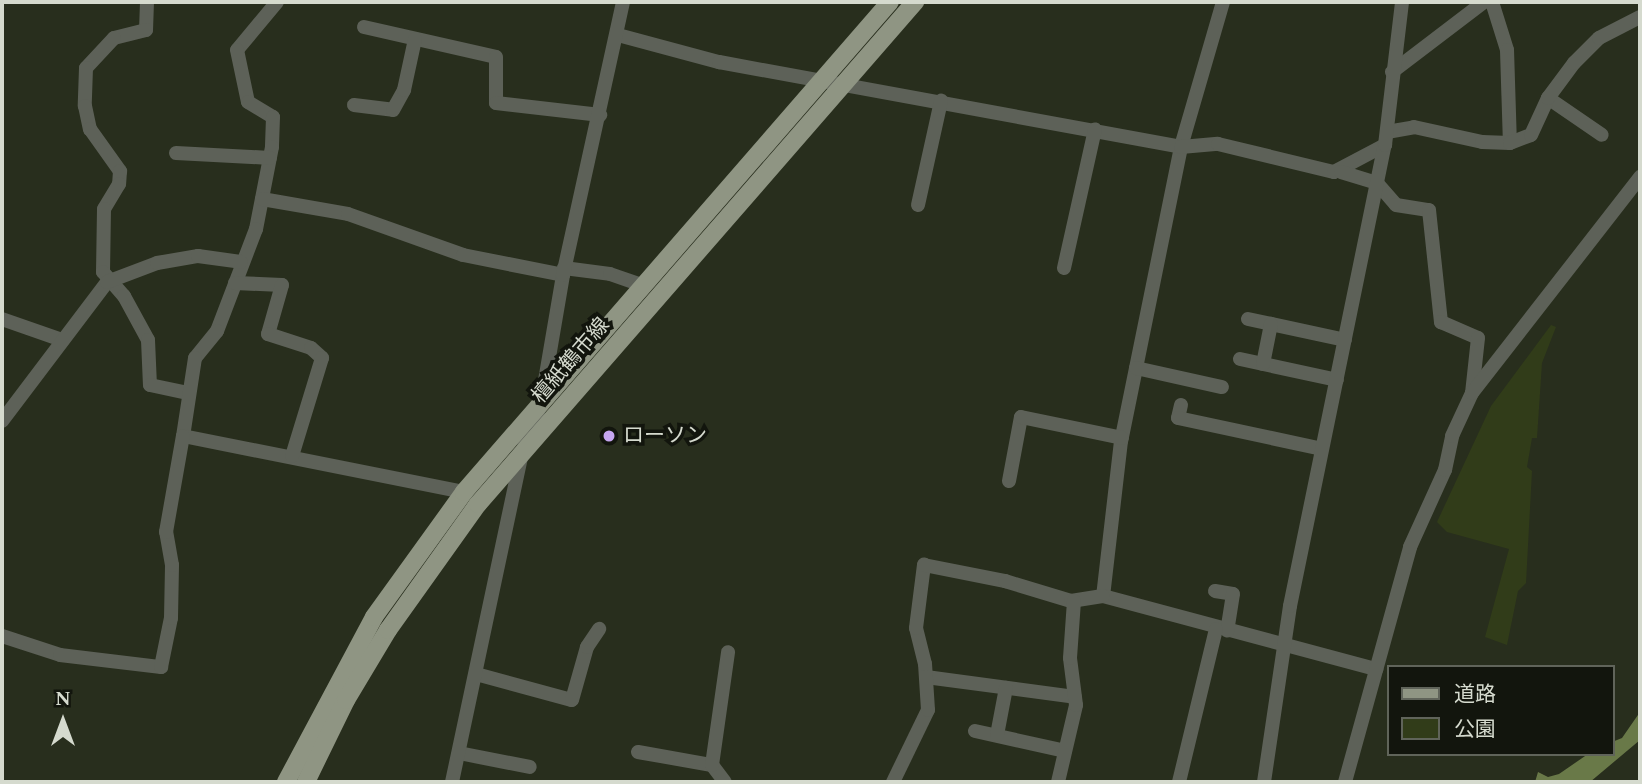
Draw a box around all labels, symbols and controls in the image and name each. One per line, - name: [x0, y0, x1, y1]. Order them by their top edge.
- street label: 檀紙鶴市線: [527, 313, 615, 409]
- place label: ローソン: [623, 423, 707, 449]
- marker: ローソン: [601, 428, 617, 444]
- legend: [1386, 665, 1614, 756]
- text: 道路: [1454, 679, 1496, 711]
- text: N: [55, 685, 71, 714]
- north arrow: [28, 686, 98, 756]
- text: 公園: [1454, 714, 1496, 746]

